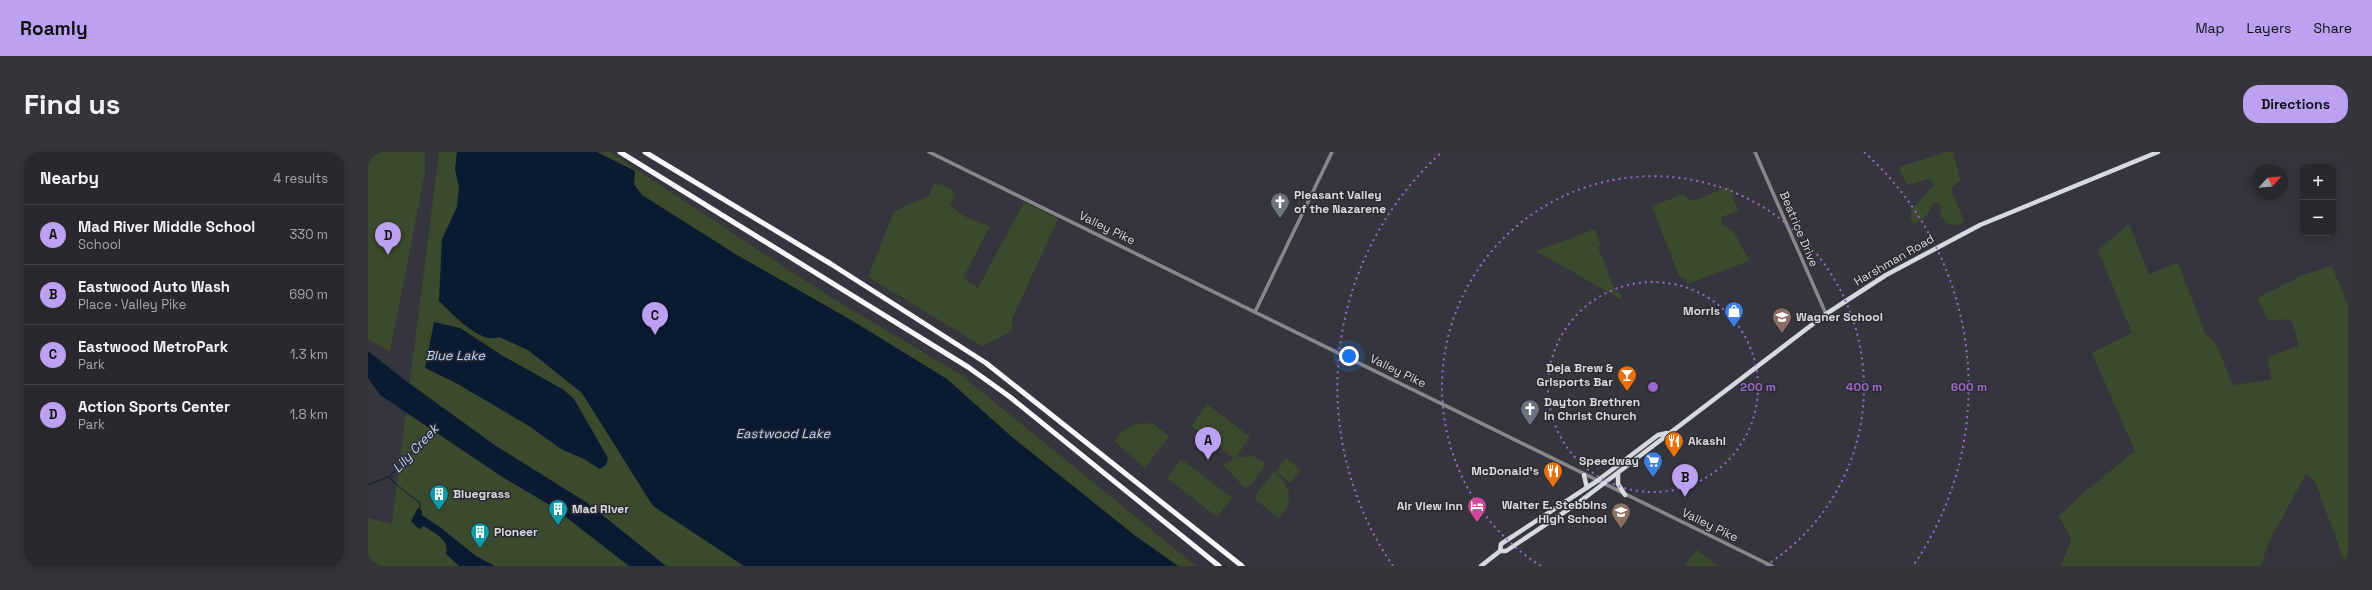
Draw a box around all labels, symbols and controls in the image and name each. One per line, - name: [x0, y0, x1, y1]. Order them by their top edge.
- text: Roamly: [20, 16, 88, 41]
- text: Map: [2195, 19, 2225, 37]
- text: Layers: [2247, 19, 2291, 37]
- text: Share: [2313, 19, 2352, 37]
- button: Directions: [2243, 85, 2348, 123]
- text: Find us: [24, 86, 121, 122]
- north arrow: [2252, 164, 2288, 200]
- map controls: [2300, 164, 2336, 236]
- button: +: [2300, 164, 2336, 200]
- text: Nearby: [40, 167, 99, 189]
- text: 4 results: [273, 170, 328, 187]
- place label: Pleasant Valley of the Nazarene: [1294, 187, 1386, 217]
- street label: Beatrice Drive: [1776, 189, 1822, 269]
- church icon: Pleasant Valley of the Nazarene: [1269, 191, 1291, 219]
- button: −: [2300, 200, 2336, 236]
- street label: Valley Pike: [1076, 208, 1138, 248]
- text: Mad River Middle School: [78, 217, 255, 236]
- pin: D: [375, 222, 401, 255]
- text: A: [49, 226, 57, 243]
- text: 330 m: [289, 226, 328, 243]
- street label: Harshman Road: [1851, 231, 1937, 289]
- text: School: [78, 236, 121, 253]
- text: Eastwood Auto Wash: [78, 277, 230, 296]
- text: B: [49, 286, 57, 303]
- text: 690 m: [289, 286, 328, 303]
- text: Place · Valley Pike: [78, 296, 186, 313]
- shop icon: Morris: [1723, 300, 1745, 328]
- pin: C: [642, 302, 668, 335]
- place label: Morris: [1683, 303, 1720, 319]
- school or university icon: Wagner School: [1771, 306, 1793, 334]
- place label: Wagner School: [1796, 309, 1883, 325]
- text: Eastwood MetroPark: [78, 337, 228, 356]
- text: C: [49, 346, 57, 363]
- text: 1.3 km: [290, 346, 328, 363]
- your location: [1339, 346, 1359, 366]
- water label: Blue Lake: [425, 347, 486, 364]
- street label: Valley Pike: [1367, 351, 1429, 391]
- text: Park: [78, 356, 105, 373]
- place label: Deja Brew & Grisports Bar: [1537, 360, 1613, 390]
- bar icon: Deja Brew & Grisports Bar: [1616, 364, 1638, 392]
- text: 200 m: [1740, 379, 1776, 395]
- text: 400 m: [1846, 379, 1882, 395]
- text: 600 m: [1951, 379, 1987, 395]
- centre of rings: [1646, 380, 1660, 394]
- place label: Dayton Brethren In Christ Church: [1544, 394, 1640, 424]
- text: Action Sports Center: [78, 397, 230, 416]
- church icon: Dayton Brethren In Christ Church: [1519, 398, 1541, 426]
- text: D: [49, 406, 57, 423]
- text: 1.8 km: [290, 406, 328, 423]
- text: Park: [78, 416, 105, 433]
- water label: Lily Creek: [389, 419, 443, 476]
- water label: Eastwood Lake: [736, 425, 832, 442]
- pin: A: [1195, 427, 1221, 460]
- restaurant icon: Akashi: [1663, 430, 1685, 458]
- place label: Akashi: [1688, 433, 1726, 449]
- supermarket icon: Speedway: [1642, 450, 1664, 478]
- place label: Speedway: [1579, 453, 1639, 469]
- restaurant icon: McDonald's: [1542, 460, 1564, 488]
- place label: McDonald's: [1471, 463, 1539, 479]
- pin: B: [1672, 464, 1698, 497]
- building icon: Bluegrass: [428, 483, 450, 511]
- place label: Bluegrass: [453, 486, 510, 502]
- hotel icon: Air View Inn: [1466, 495, 1488, 523]
- place label: Walter E. Stebbins High School: [1502, 497, 1607, 527]
- building icon: Mad River: [547, 498, 569, 526]
- place label: Air View Inn: [1397, 498, 1463, 514]
- place label: Mad River: [572, 501, 629, 517]
- school or university icon: Walter E. Stebbins High School: [1610, 501, 1632, 529]
- street label: Valley Pike: [1679, 505, 1741, 545]
- building icon: Pioneer: [469, 521, 491, 549]
- place label: Pioneer: [494, 524, 538, 540]

